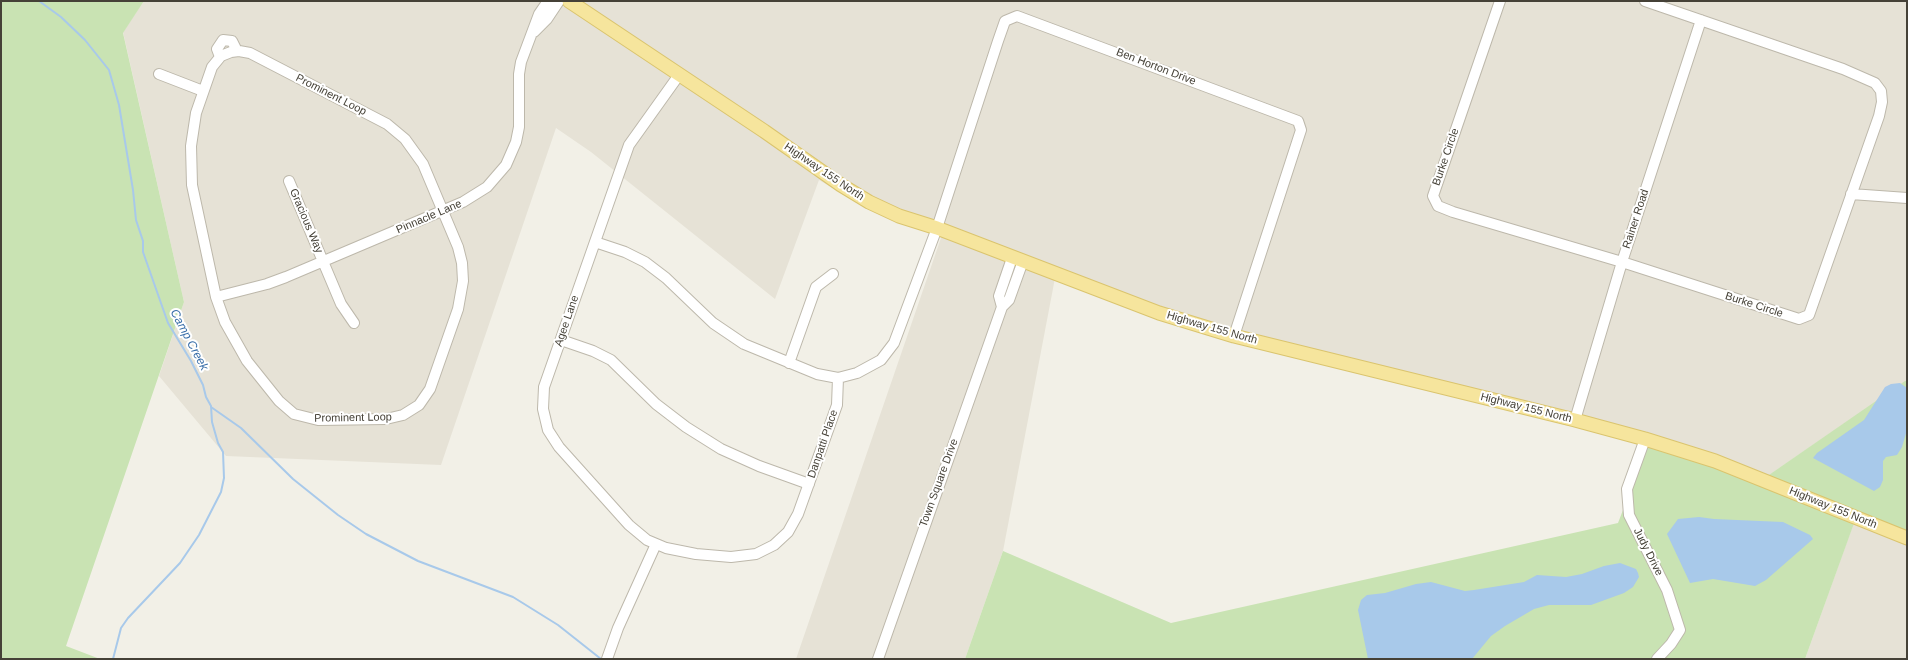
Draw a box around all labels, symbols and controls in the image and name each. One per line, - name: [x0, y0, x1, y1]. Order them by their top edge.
- street label: Ben Horton Drive: [1114, 46, 1198, 88]
- street label: Prominent Loop: [293, 71, 369, 119]
- street label: Burke Circle: [1430, 127, 1462, 187]
- street label: Highway 155 North: [782, 140, 866, 204]
- street label: Gracious Way: [287, 187, 325, 255]
- street label: Rainer Road: [1620, 188, 1652, 250]
- street label: Pinnacle Lane: [394, 197, 464, 237]
- street label: Burke Circle: [1723, 289, 1785, 321]
- street label: Agee Lane: [552, 294, 582, 348]
- water label: Camp Creek: [167, 307, 211, 373]
- street label: Highway 155 North: [1165, 309, 1259, 347]
- street label: Highway 155 North: [1479, 390, 1573, 426]
- street label: Danpatti Place: [805, 408, 841, 480]
- street label: Prominent Loop: [314, 411, 392, 425]
- street label: Town Square Drive: [917, 437, 961, 529]
- street label: Highway 155 North: [1787, 484, 1879, 532]
- street label: Judy Drive: [1630, 526, 1666, 578]

